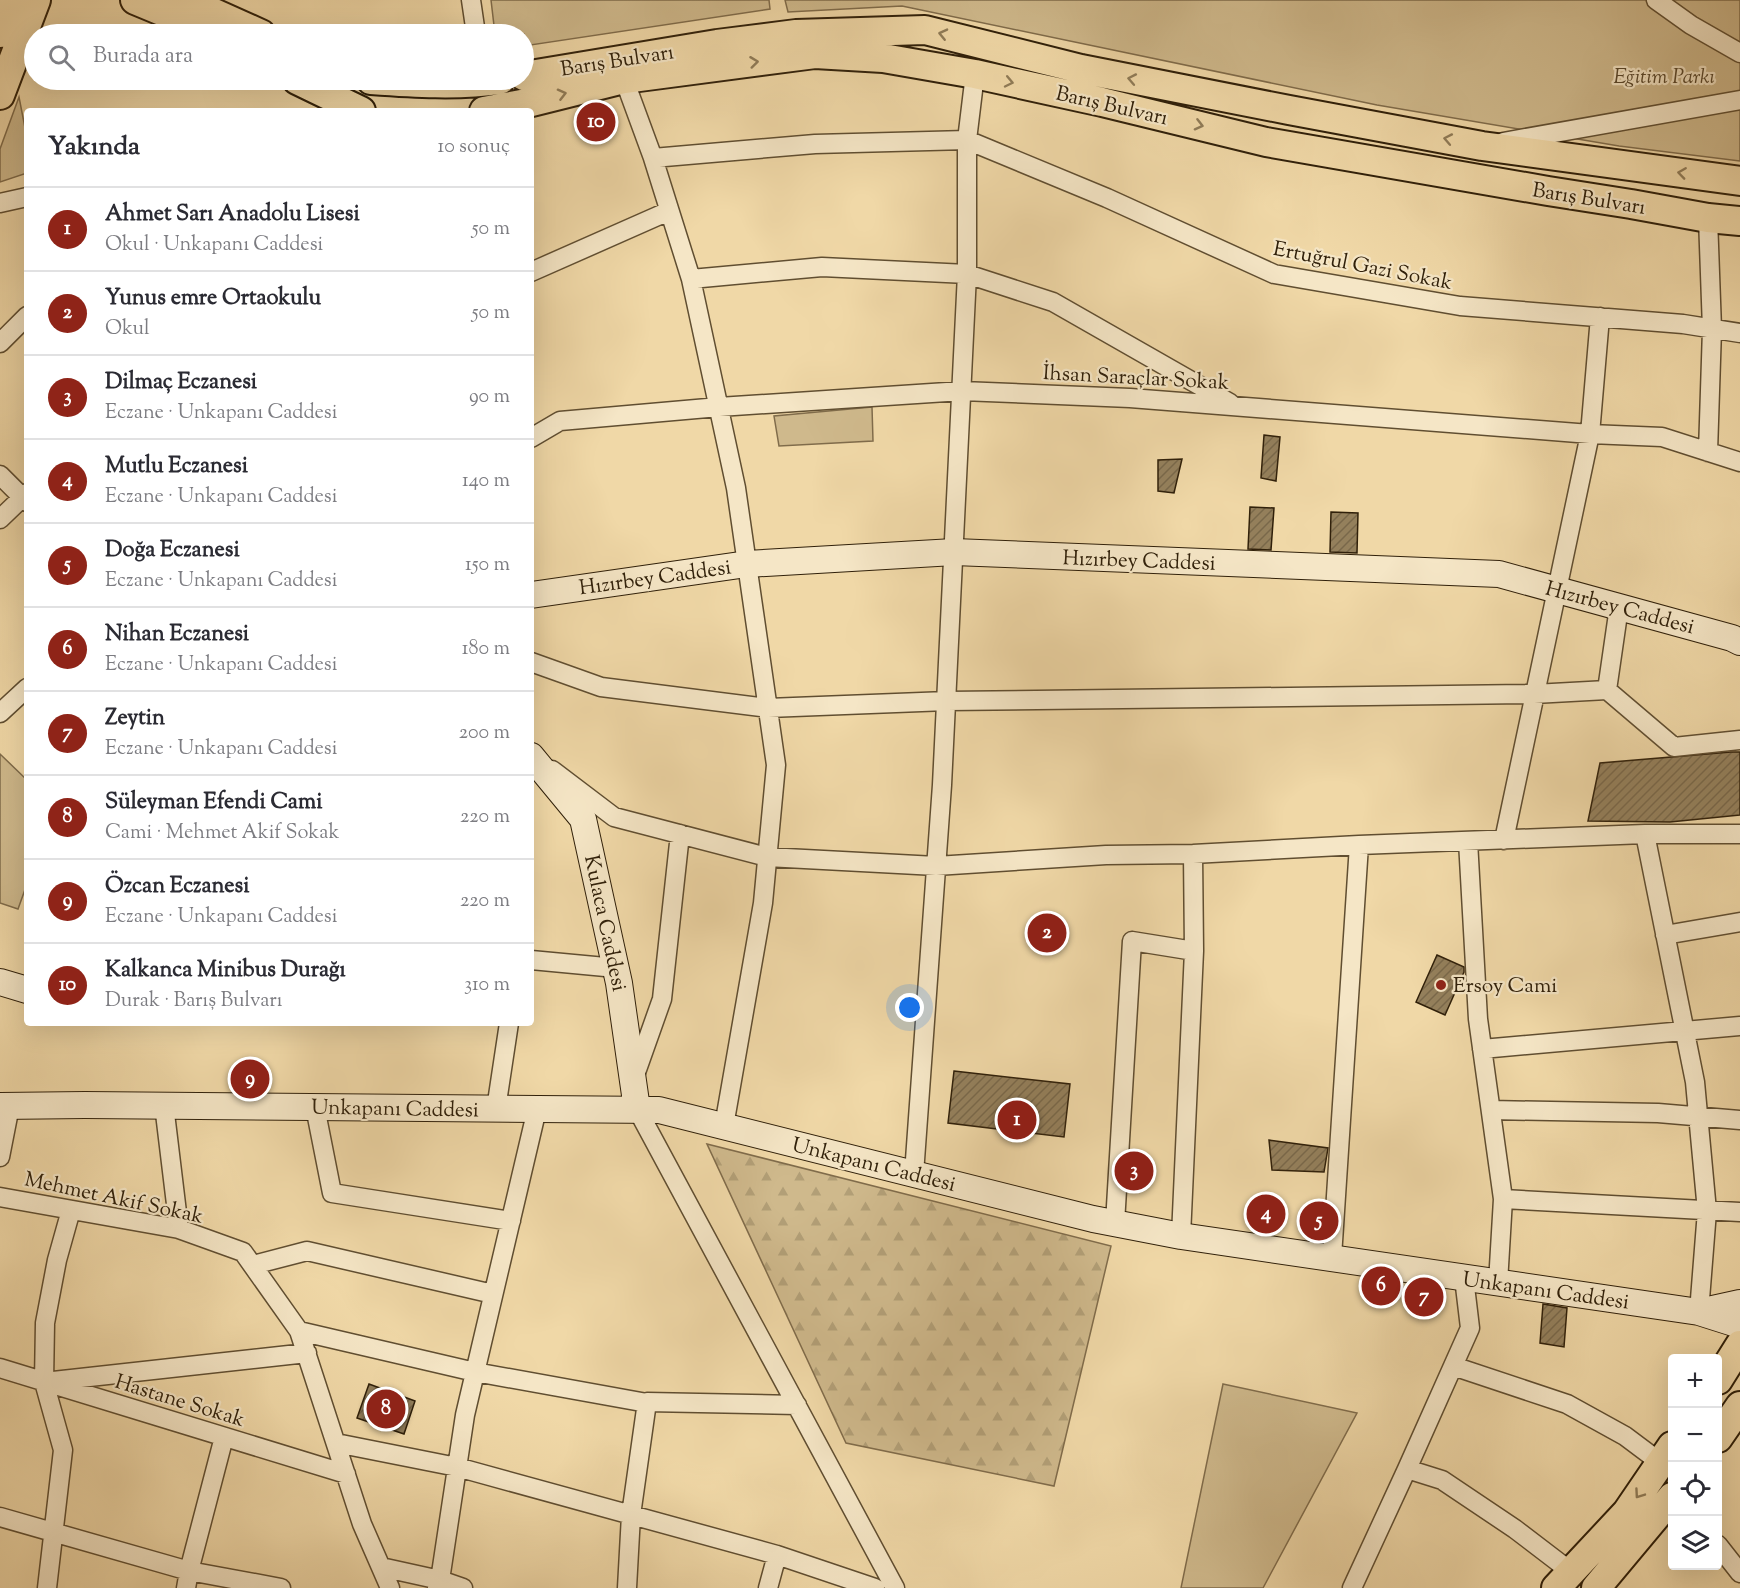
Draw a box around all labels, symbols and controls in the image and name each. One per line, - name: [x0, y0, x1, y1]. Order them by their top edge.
- search box: [24, 24, 534, 90]
- one-way arrow: [938, 28, 948, 41]
- street label: Barış Bulvarı: [558, 38, 676, 86]
- icon: search: [45, 41, 78, 74]
- text: Burada ara: [93, 41, 193, 73]
- one-way arrow: [749, 57, 758, 69]
- park label: Eğitim Parkı: [1613, 63, 1715, 93]
- one-way arrow: [1128, 73, 1138, 86]
- one-way arrow: [1004, 74, 1014, 87]
- street label: Barış Bulvarı: [1052, 79, 1171, 134]
- one-way arrow: [557, 89, 567, 102]
- pin: 10: [576, 100, 616, 144]
- one-way arrow: [1194, 118, 1204, 131]
- text: Yakında: [48, 129, 140, 166]
- text: 10 sonuç: [438, 133, 510, 162]
- one-way arrow: [1443, 133, 1453, 146]
- one-way arrow: [1677, 168, 1687, 180]
- street label: Barış Bulvarı: [1530, 176, 1648, 224]
- text: Ahmet Sarı Anadolu Lisesi: [105, 199, 360, 231]
- text: 1: [64, 215, 71, 244]
- text: 50 m: [472, 215, 510, 244]
- text: Okul · Unkapanı Caddesi: [105, 231, 323, 260]
- street label: Ertuğrul Gazi Sokak: [1270, 235, 1455, 299]
- text: Yunus emre Ortaokulu: [105, 283, 321, 315]
- text: 2: [63, 299, 72, 328]
- text: 50 m: [472, 299, 510, 328]
- text: Okul: [105, 315, 150, 344]
- street label: İhsan Saraçlar Sokak: [1042, 359, 1230, 399]
- text: Dilmaç Eczanesi: [105, 367, 257, 399]
- text: 3: [63, 383, 72, 412]
- text: 90 m: [469, 383, 510, 412]
- text: Eczane · Unkapanı Caddesi: [105, 399, 337, 428]
- text: Mutlu Eczanesi: [105, 451, 248, 483]
- text: 4: [62, 467, 73, 496]
- text: 140 m: [462, 467, 510, 496]
- text: Eczane · Unkapanı Caddesi: [105, 483, 337, 512]
- text: Doğa Eczanesi: [105, 535, 240, 567]
- street label: Hızırbey Caddesi: [1062, 544, 1216, 580]
- text: 5: [64, 551, 71, 580]
- text: 150 m: [465, 551, 510, 580]
- street label: Hızırbey Caddesi: [577, 553, 733, 604]
- text: Eczane · Unkapanı Caddesi: [105, 567, 337, 596]
- street label: Hızırbey Caddesi: [1542, 575, 1697, 643]
- text: Nihan Eczanesi: [105, 619, 249, 651]
- text: 6: [63, 635, 72, 664]
- text: 180 m: [462, 635, 510, 664]
- text: Eczane · Unkapanı Caddesi: [105, 651, 337, 680]
- text: Zeytin: [105, 703, 165, 735]
- text: 7: [62, 719, 73, 748]
- text: 200 m: [459, 719, 510, 748]
- text: Eczane · Unkapanı Caddesi: [105, 735, 337, 764]
- text: Süleyman Efendi Cami: [105, 787, 322, 819]
- text: 8: [63, 803, 73, 832]
- text: 220 m: [460, 803, 510, 832]
- text: Cami · Mehmet Akif Sokak: [105, 819, 339, 848]
- street label: Kulaca Caddesi: [575, 852, 633, 994]
- text: Özcan Eczanesi: [105, 871, 249, 903]
- text: 9: [63, 887, 72, 916]
- text: 220 m: [460, 887, 510, 916]
- text: Eczane · Unkapanı Caddesi: [105, 903, 337, 932]
- pin: 2: [1028, 910, 1066, 956]
- text: Kalkanca Minibus Durağı: [105, 955, 346, 987]
- text: 10: [59, 971, 76, 1000]
- text: 310 m: [464, 971, 510, 1000]
- place label: Ersoy Cami: [1453, 972, 1557, 1002]
- marker: Ersoy Cami: [1434, 978, 1448, 992]
- text: Durak · Barış Bulvarı: [105, 987, 282, 1016]
- your location: [895, 993, 924, 1022]
- pin: 9: [230, 1056, 270, 1102]
- street label: Unkapanı Caddesi: [311, 1094, 479, 1126]
- pin: 1: [998, 1098, 1036, 1142]
- street label: Unkapanı Caddesi: [788, 1131, 959, 1201]
- pin: 3: [1114, 1148, 1154, 1194]
- street label: Mehmet Akif Sokak: [21, 1165, 206, 1233]
- pin: 4: [1246, 1192, 1286, 1236]
- pin: 5: [1300, 1198, 1338, 1244]
- pin: 6: [1362, 1264, 1400, 1308]
- street label: Unkapanı Caddesi: [1460, 1265, 1631, 1319]
- pin: 7: [1404, 1274, 1444, 1320]
- map controls: [1668, 1354, 1722, 1570]
- button: +: [1668, 1354, 1722, 1408]
- street label: Hastane Sokak: [111, 1368, 249, 1436]
- pin: 8: [366, 1386, 406, 1432]
- button: −: [1668, 1408, 1722, 1462]
- button: locate: [1668, 1462, 1722, 1516]
- one-way arrow: [1635, 1488, 1646, 1499]
- button: layers: [1668, 1516, 1722, 1570]

